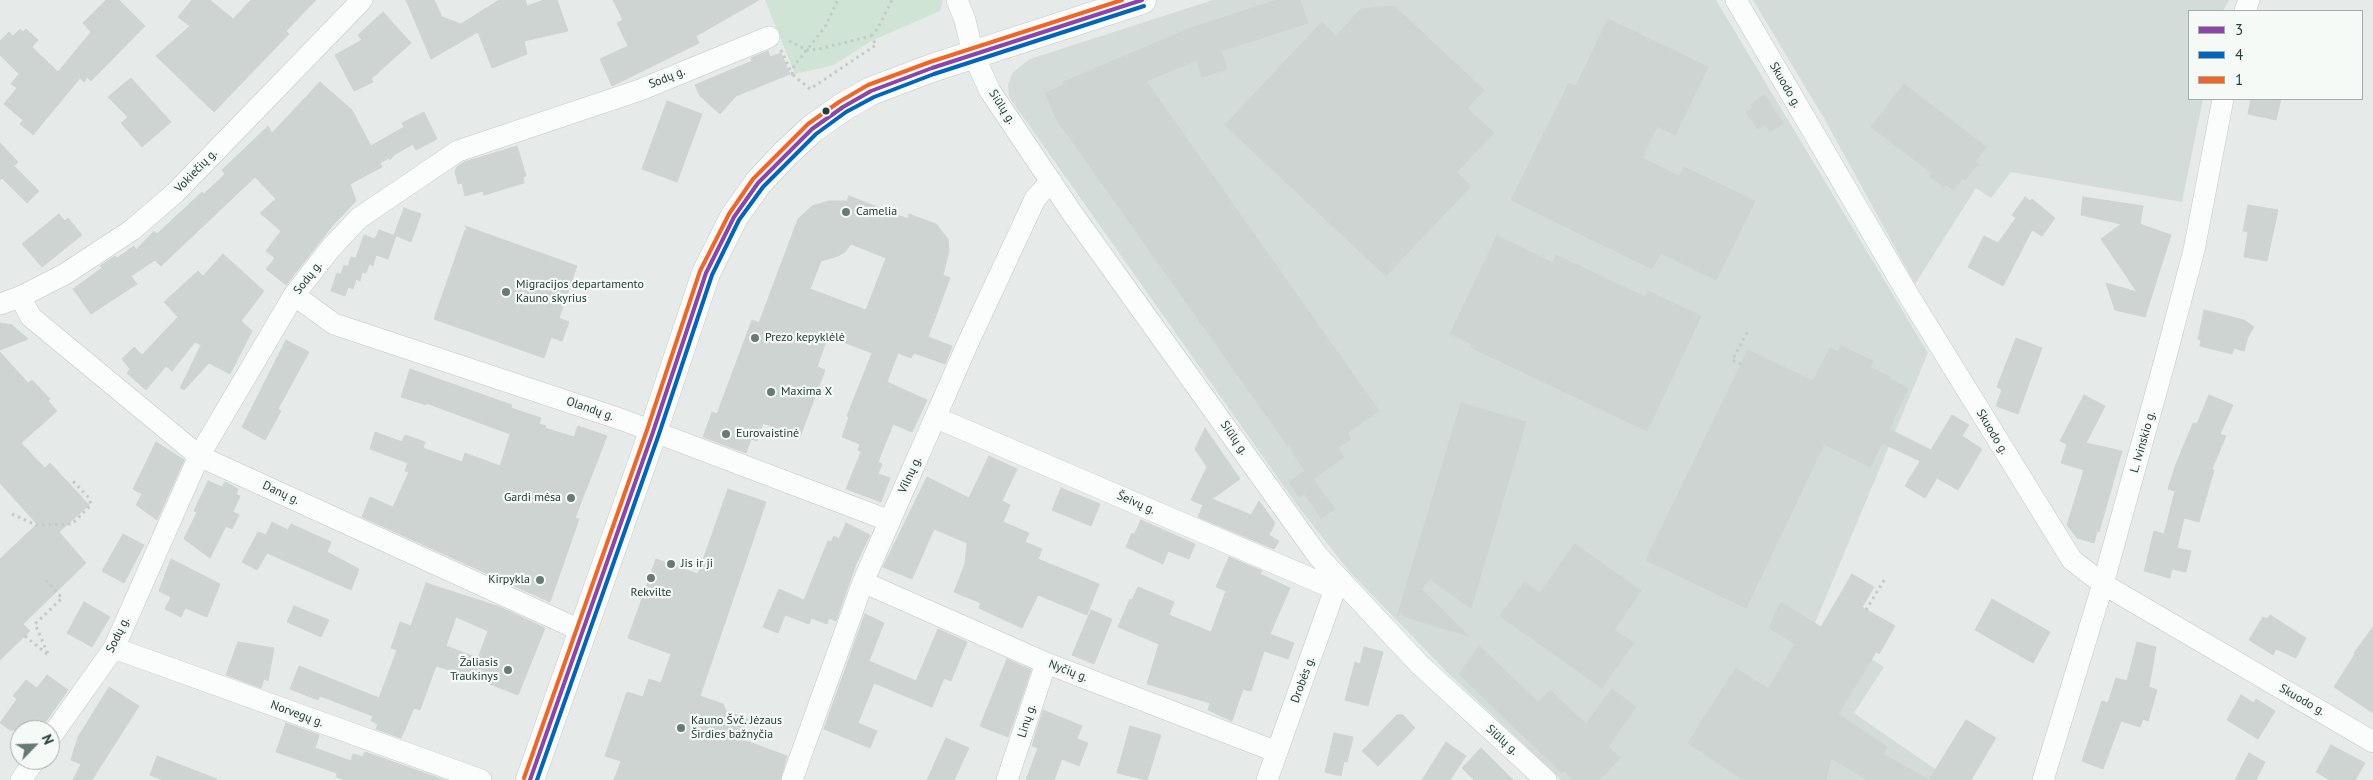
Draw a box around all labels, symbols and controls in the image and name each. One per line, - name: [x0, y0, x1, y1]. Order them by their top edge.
- legend: [2188, 10, 2363, 100]
- text: 3: [2235, 20, 2243, 39]
- text: 4: [2235, 45, 2243, 64]
- street label: Skuodo g.: [1766, 60, 1804, 110]
- street label: Sodų g.: [647, 64, 687, 92]
- text: 1: [2235, 70, 2243, 89]
- street label: Siūlų g.: [986, 87, 1018, 127]
- unlabelled marker: [821, 106, 831, 116]
- street label: Vokiečių g.: [172, 146, 220, 196]
- place label: Camelia: [856, 205, 897, 219]
- marker: Camelia: [840, 206, 852, 218]
- street label: Sodų g.: [291, 259, 325, 297]
- place label: Migracijos departamento Kauno skyrius: [516, 278, 644, 306]
- marker: Migracijos departamento Kauno skyrius: [500, 286, 512, 298]
- place label: Prezo kepyklėlė: [765, 331, 845, 345]
- marker: Prezo kepyklėlė: [749, 332, 761, 344]
- place label: Maxima X: [781, 385, 832, 399]
- marker: Maxima X: [765, 386, 777, 398]
- street label: Olandų g.: [564, 394, 616, 424]
- street label: Skuodo g.: [1973, 407, 2011, 457]
- street label: L. Ivinskio g.: [2127, 409, 2159, 475]
- street label: Siūlų g.: [1217, 418, 1251, 458]
- place label: Eurovaistinė: [736, 427, 799, 441]
- marker: Eurovaistinė: [720, 428, 732, 440]
- street label: Vilnų g.: [895, 454, 925, 496]
- street label: Danų g.: [260, 478, 302, 508]
- street label: Šeivų g.: [1115, 489, 1157, 517]
- place label: Gardi mėsa: [504, 491, 561, 505]
- marker: Gardi mėsa: [565, 492, 577, 504]
- place label: Jis ir ji: [681, 557, 713, 571]
- marker: Jis ir ji: [665, 558, 677, 570]
- marker: Rekvilte: [645, 572, 657, 584]
- place label: Kirpykla: [488, 573, 530, 587]
- marker: Kirpykla: [534, 574, 546, 586]
- place label: Rekvilte: [631, 586, 671, 600]
- street label: Sodų g.: [103, 615, 133, 655]
- street label: Drobės g.: [1288, 655, 1318, 705]
- place label: Žaliasis Traukinys: [450, 656, 498, 684]
- street label: Nyčių g.: [1046, 657, 1090, 685]
- marker: Žaliasis Traukinys: [502, 664, 514, 676]
- street label: Skuodo g.: [2277, 681, 2327, 719]
- street label: Norvegų g.: [269, 698, 325, 730]
- street label: Linų g.: [1015, 702, 1039, 740]
- place label: Kauno Švč. Jėzaus Širdies bažnyčia: [691, 714, 782, 742]
- north arrow: [10, 720, 60, 770]
- marker: Kauno Švč. Jėzaus Širdies bažnyčia: [675, 722, 687, 734]
- street label: Siūlų g.: [1483, 722, 1521, 758]
- text: N: [38, 731, 58, 747]

